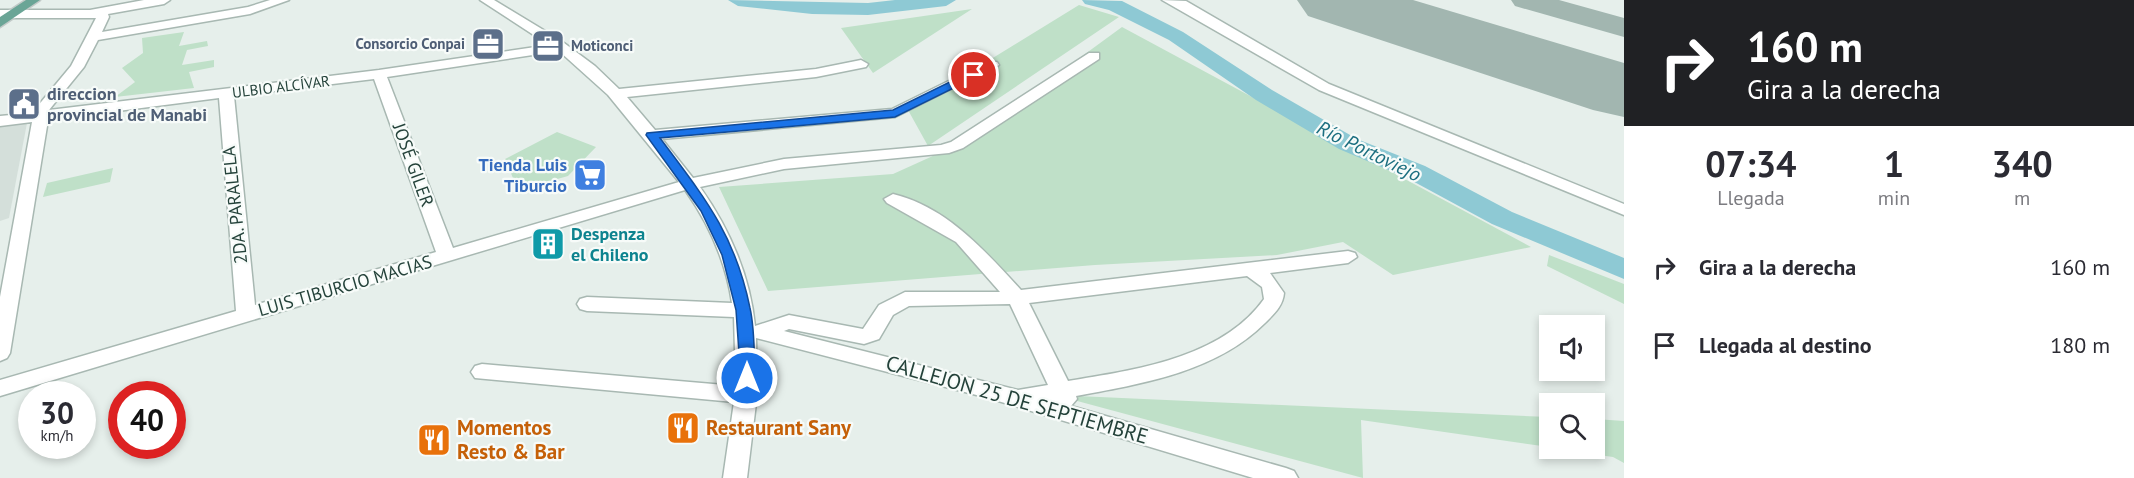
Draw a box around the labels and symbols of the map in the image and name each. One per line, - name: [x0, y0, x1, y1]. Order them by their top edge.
- office icon: Consorcio Conpai: [470, 26, 506, 62]
- office icon: Moticonci: [530, 28, 566, 64]
- place label: Consorcio Conpai: [355, 34, 465, 53]
- place label: Moticonci: [571, 36, 633, 55]
- pin: [948, 49, 999, 100]
- street label: ULBIO ALCÍVAR: [231, 71, 331, 102]
- place label: direccion provincial de Manabi: [47, 82, 207, 126]
- public building icon: direccion provincial de Manabi: [6, 86, 42, 122]
- water label: Río Portoviejo: [1313, 115, 1425, 187]
- street label: JOSÉ GILER: [387, 119, 439, 210]
- street label: 2DA. PARALELA: [217, 144, 252, 265]
- place label: Tienda Luis Tiburcio: [478, 153, 567, 197]
- supermarket icon: Tienda Luis Tiburcio: [572, 157, 608, 193]
- place label: Despenza el Chileno: [571, 222, 649, 266]
- building icon: Despenza el Chileno: [530, 226, 566, 262]
- street label: LUIS TIBURCIO MACIAS: [255, 250, 435, 321]
- position arrow: [715, 346, 779, 410]
- street label: CALLEJON 25 DE SEPTIEMBRE: [883, 349, 1151, 450]
- speed limit sign: 40: [108, 381, 186, 459]
- restaurant icon: Restaurant Sany: [665, 410, 701, 446]
- place label: Momentos Resto & Bar: [457, 414, 565, 465]
- place label: Restaurant Sany: [706, 414, 852, 441]
- restaurant icon: Momentos Resto & Bar: [416, 422, 452, 458]

